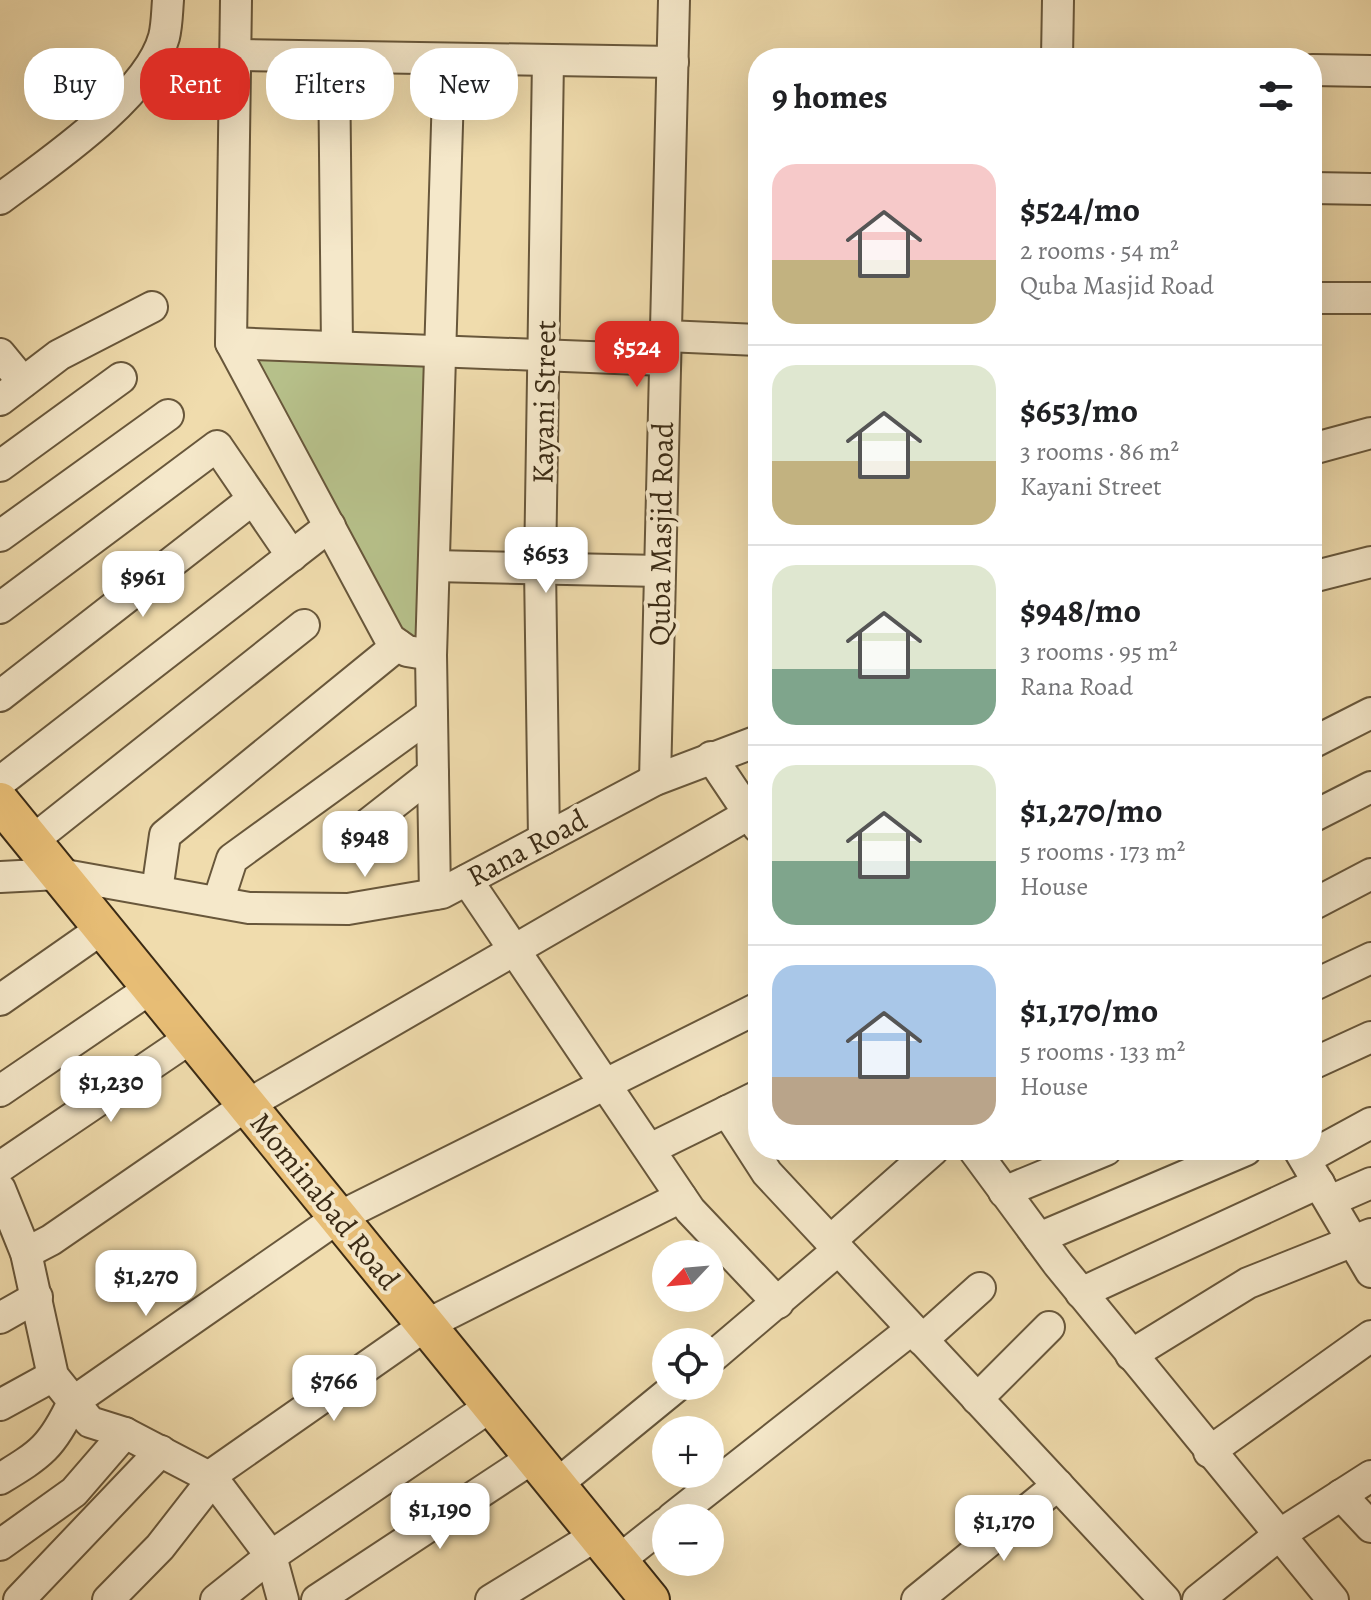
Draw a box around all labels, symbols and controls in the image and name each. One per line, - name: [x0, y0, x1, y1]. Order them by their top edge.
- chip: Buy: [24, 48, 124, 120]
- chip: Rent: [140, 48, 250, 120]
- chip: Filters: [266, 48, 394, 120]
- chip: New: [410, 48, 518, 120]
- text: 9 homes: [772, 73, 888, 120]
- icon: filters: [1254, 74, 1298, 118]
- text: $524/mo: [1020, 186, 1140, 233]
- icon: home: [836, 196, 932, 292]
- text: 2 rooms · 54 m²: [1020, 233, 1179, 268]
- text: Quba Masjid Road: [1020, 268, 1214, 303]
- street label: Kayani Street: [523, 320, 565, 484]
- pin: $524: [590, 321, 684, 389]
- text: $524: [613, 329, 661, 364]
- text: $653/mo: [1020, 387, 1138, 434]
- icon: home: [836, 397, 932, 493]
- street label: Quba Masjid Road: [639, 421, 683, 646]
- text: 3 rooms · 86 m²: [1020, 434, 1179, 469]
- text: Kayani Street: [1020, 469, 1162, 504]
- pin: $653: [499, 527, 593, 595]
- text: $653: [523, 535, 569, 570]
- pin: $961: [96, 551, 190, 619]
- text: $961: [120, 559, 166, 594]
- text: $948/mo: [1020, 587, 1141, 634]
- icon: home: [836, 597, 932, 693]
- text: 3 rooms · 95 m²: [1020, 634, 1177, 669]
- text: Rana Road: [1020, 669, 1133, 704]
- text: $1,270/mo: [1020, 787, 1162, 834]
- icon: home: [836, 797, 932, 893]
- street label: Rana Road: [460, 799, 595, 896]
- pin: $948: [318, 811, 412, 879]
- text: $948: [341, 819, 389, 854]
- text: 5 rooms · 173 m²: [1020, 834, 1185, 869]
- text: House: [1020, 869, 1088, 904]
- text: $1,170/mo: [1020, 987, 1158, 1034]
- icon: home: [836, 997, 932, 1093]
- text: 5 rooms · 133 m²: [1020, 1034, 1185, 1069]
- pin: $1,230: [46, 1056, 176, 1124]
- text: $1,230: [78, 1064, 144, 1099]
- text: House: [1020, 1069, 1088, 1104]
- street label: Mominabad Road: [241, 1104, 409, 1299]
- north arrow: [652, 1240, 724, 1312]
- map controls: [652, 1240, 724, 1576]
- pin: $1,270: [81, 1250, 211, 1318]
- text: $1,270: [113, 1258, 179, 1293]
- button: locate: [652, 1328, 724, 1400]
- pin: $766: [287, 1355, 381, 1423]
- text: $766: [310, 1363, 358, 1398]
- button: +: [652, 1416, 724, 1488]
- pin: $1,190: [375, 1483, 505, 1551]
- text: $1,190: [409, 1491, 471, 1526]
- pin: $1,170: [939, 1495, 1069, 1563]
- text: $1,170: [973, 1503, 1035, 1538]
- button: −: [652, 1504, 724, 1576]

